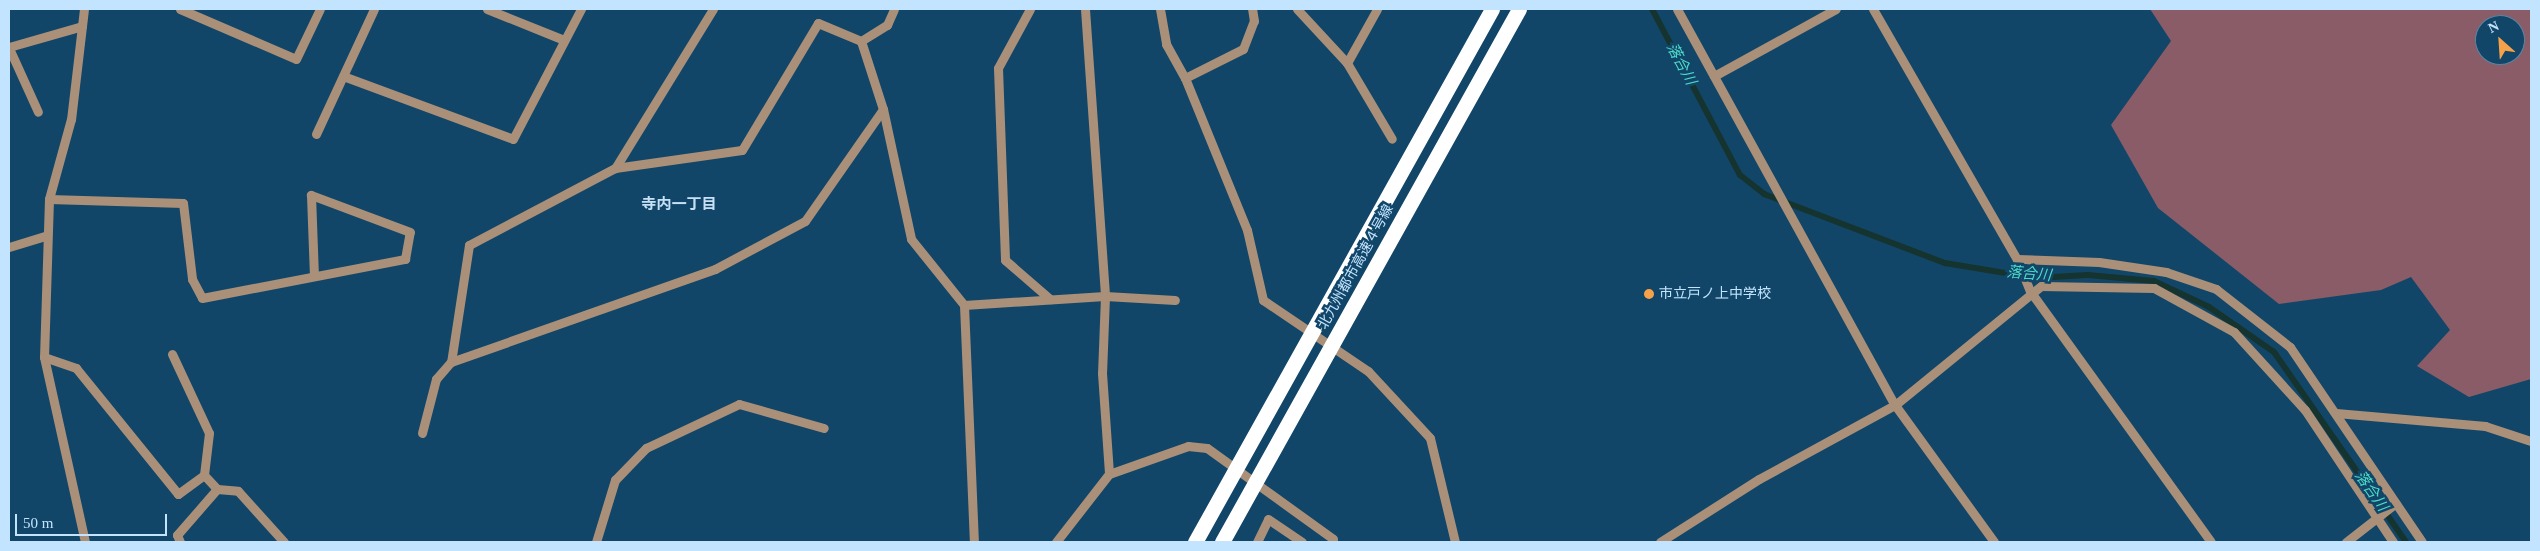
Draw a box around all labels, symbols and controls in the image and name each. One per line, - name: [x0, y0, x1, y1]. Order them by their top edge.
- north arrow: [2475, 15, 2525, 65]
- text: N: [2486, 18, 2501, 36]
- water label: 落合川: [1662, 40, 1700, 88]
- district label: 寺内一丁目: [642, 196, 716, 214]
- street label: 北九州都市高速４号線: [1315, 202, 1397, 332]
- water label: 落合川: [2006, 263, 2052, 285]
- place label: 市立戸ノ上中学校: [1659, 286, 1771, 302]
- marker: 市立戸ノ上中学校: [1643, 288, 1655, 300]
- water label: 落合川: [2351, 467, 2391, 515]
- scale bar: [18, 504, 170, 536]
- text: 50 m: [23, 515, 53, 531]

